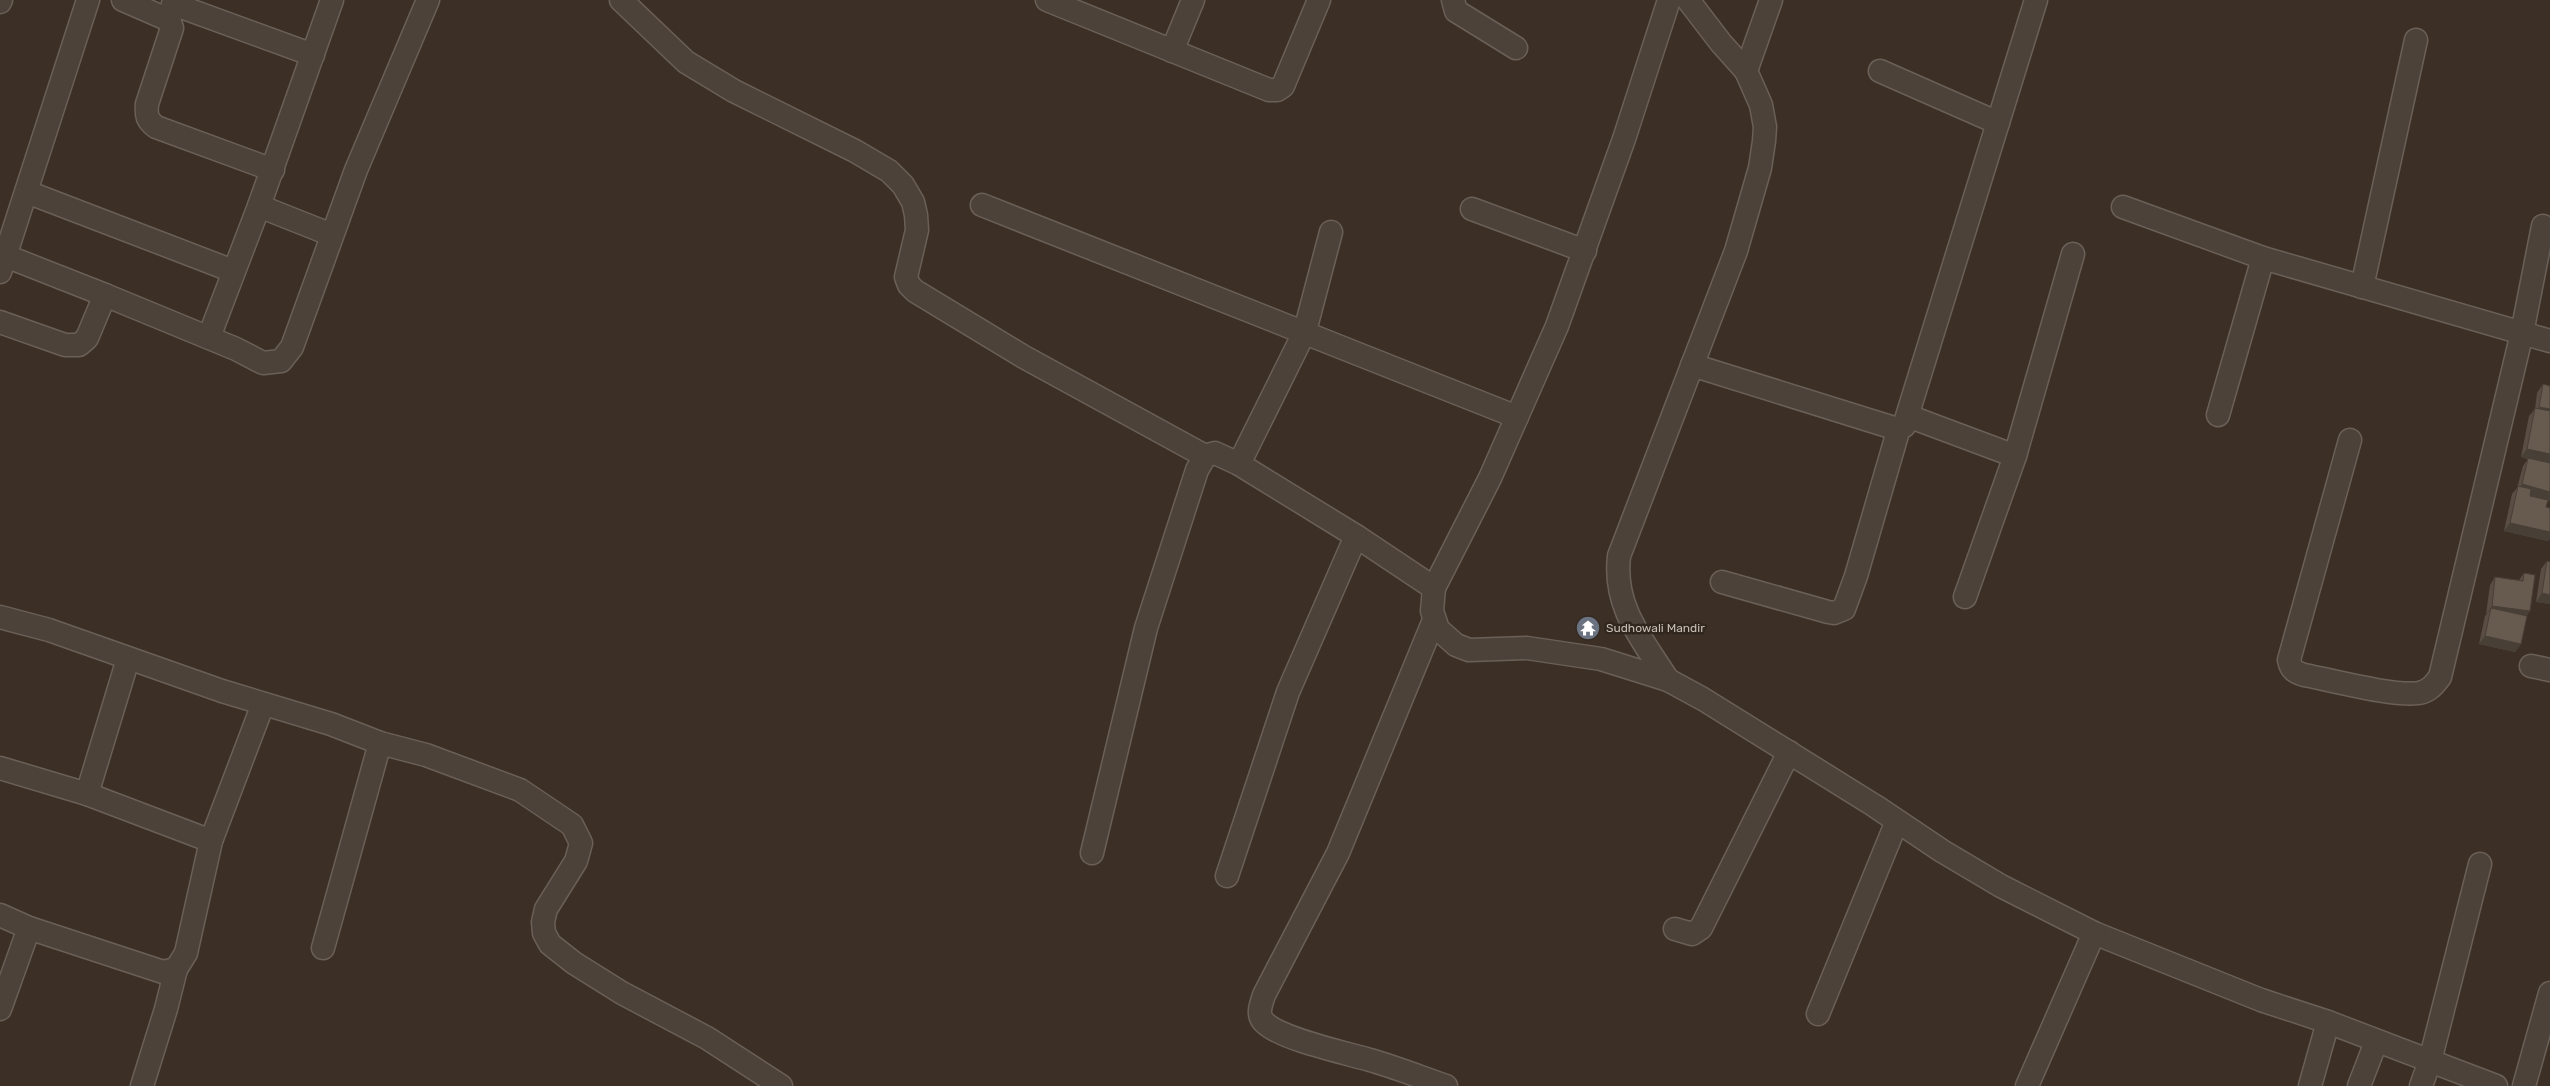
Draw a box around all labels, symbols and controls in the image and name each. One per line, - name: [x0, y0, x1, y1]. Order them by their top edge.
- temple icon: Sudhowali Mandir: [1575, 615, 1601, 641]
- place label: Sudhowali Mandir: [1606, 621, 1705, 635]

